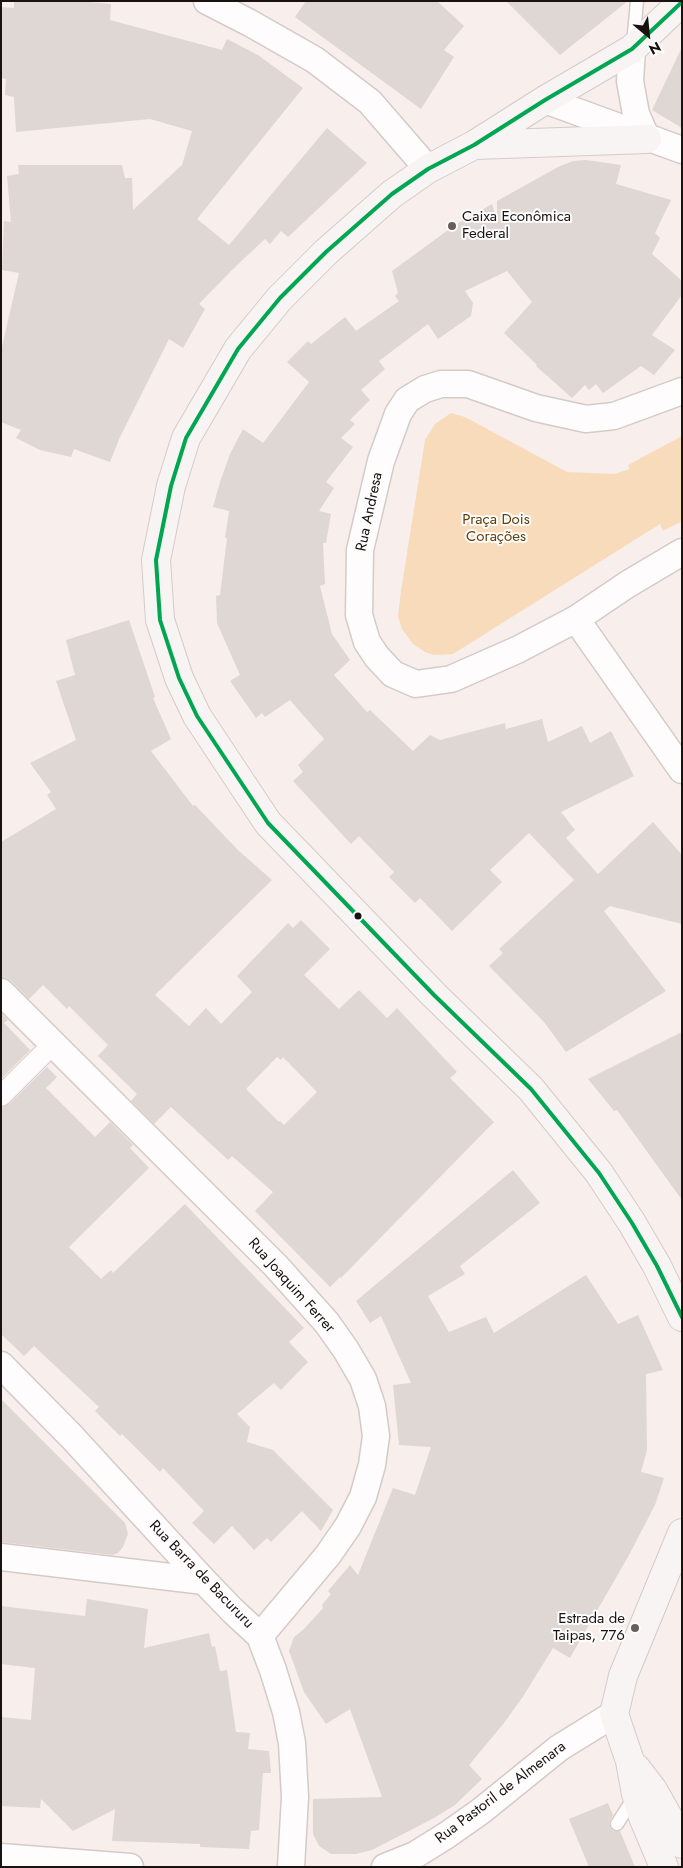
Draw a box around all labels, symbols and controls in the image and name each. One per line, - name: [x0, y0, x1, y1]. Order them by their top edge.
- north arrow: [623, 10, 673, 60]
- text: N: [645, 37, 665, 60]
- place label: Caixa Econômica Federal: [462, 208, 571, 243]
- marker: Caixa Econômica Federal: [446, 220, 458, 232]
- street label: Rua Andresa: [353, 471, 387, 553]
- park label: Praça Dois Corações: [462, 511, 530, 546]
- unlabelled marker: [353, 911, 363, 921]
- street label: Rua Joaquim Ferrer: [244, 1235, 338, 1337]
- street label: Rua Barra de Bacururu: [145, 1517, 257, 1633]
- place label: Estrada de Taipas, 776: [553, 1610, 625, 1645]
- marker: Estrada de Taipas, 776: [629, 1622, 641, 1634]
- street label: Rua Pastoril de Almenara: [432, 1738, 570, 1848]

